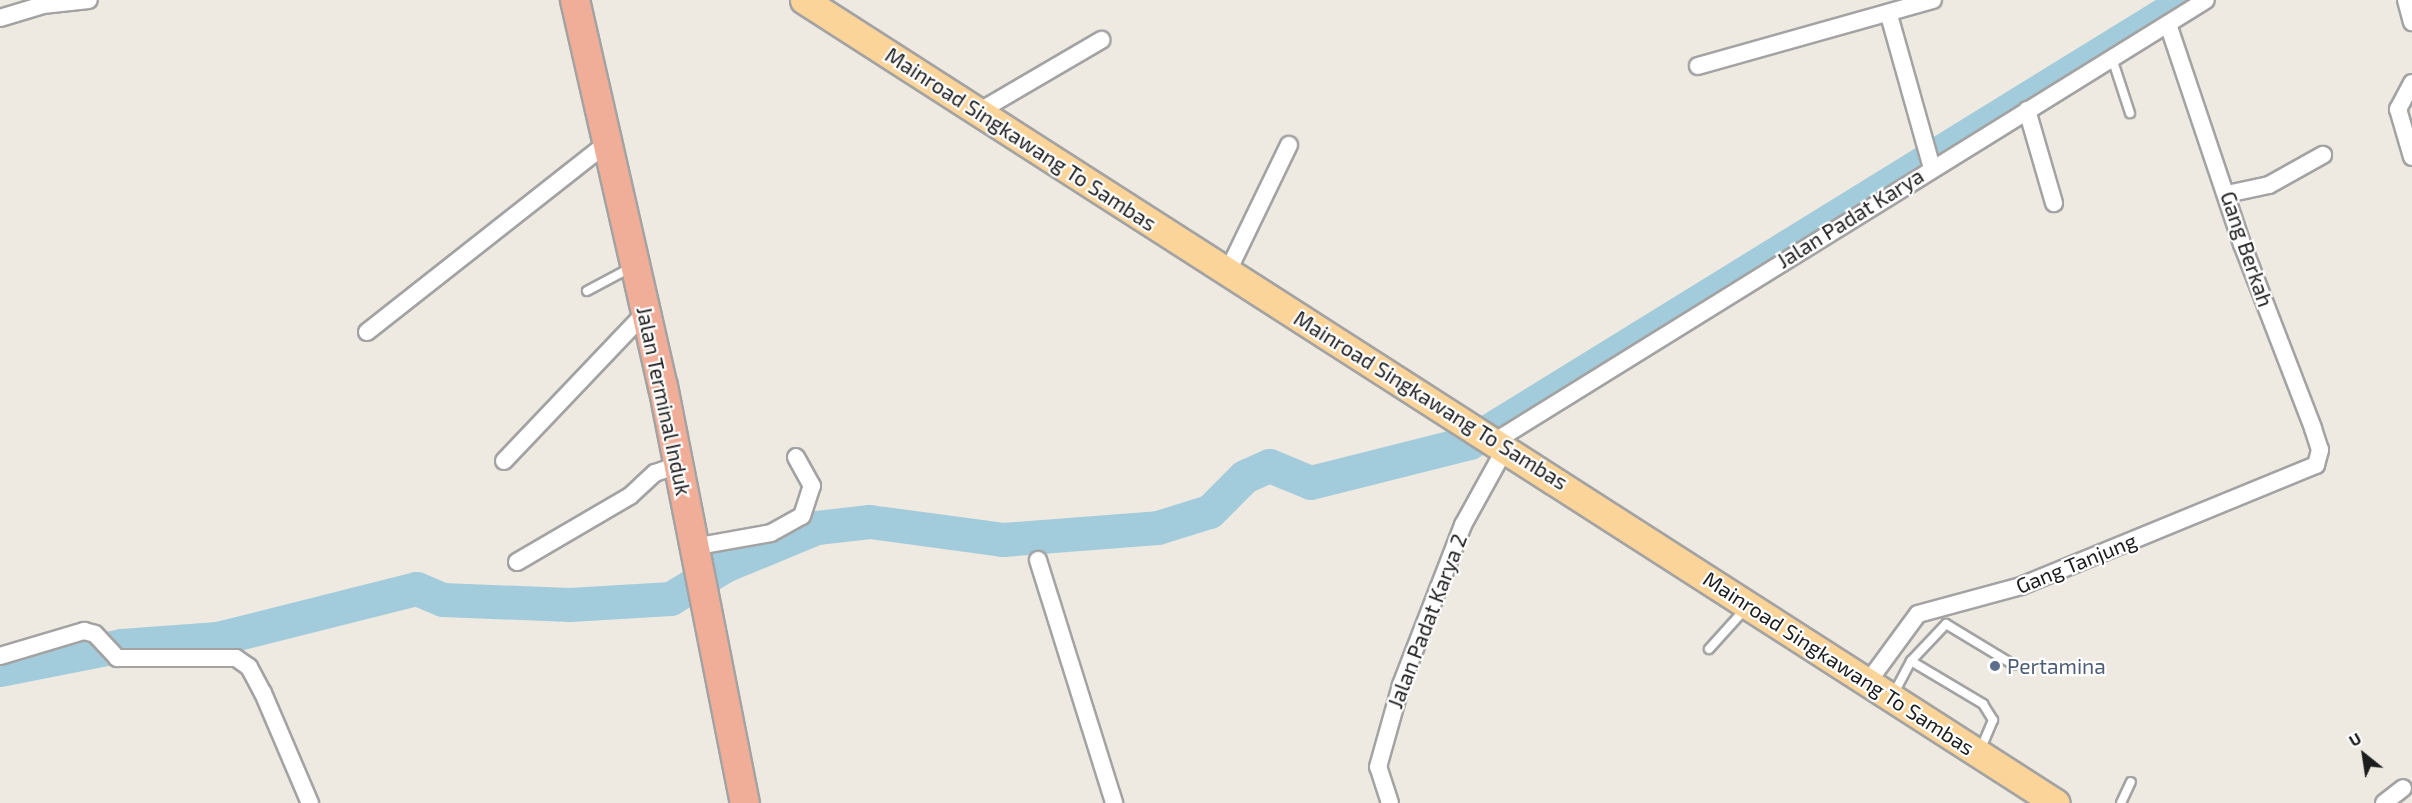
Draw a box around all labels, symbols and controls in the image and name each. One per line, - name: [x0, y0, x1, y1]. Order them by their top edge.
- street label: Mainroad Singkawang To Sambas: [881, 42, 1161, 236]
- street label: Jalan Padat Karya: [1772, 163, 1928, 273]
- street label: Gang Berkah: [2215, 188, 2279, 310]
- street label: Jalan Terminal Induk: [632, 304, 696, 498]
- street label: Mainroad Singkawang To Sambas: [1289, 305, 1573, 495]
- street label: Gang Tanjung: [2012, 527, 2140, 599]
- street label: Jalan Padat Karya 2: [1382, 530, 1472, 712]
- street label: Mainroad Singkawang To Sambas: [1699, 566, 1979, 760]
- place label: Pertamina: [2007, 653, 2106, 679]
- marker: Pertamina: [1988, 659, 2002, 673]
- north arrow: [2334, 725, 2394, 785]
- text: U: [2345, 728, 2364, 750]

